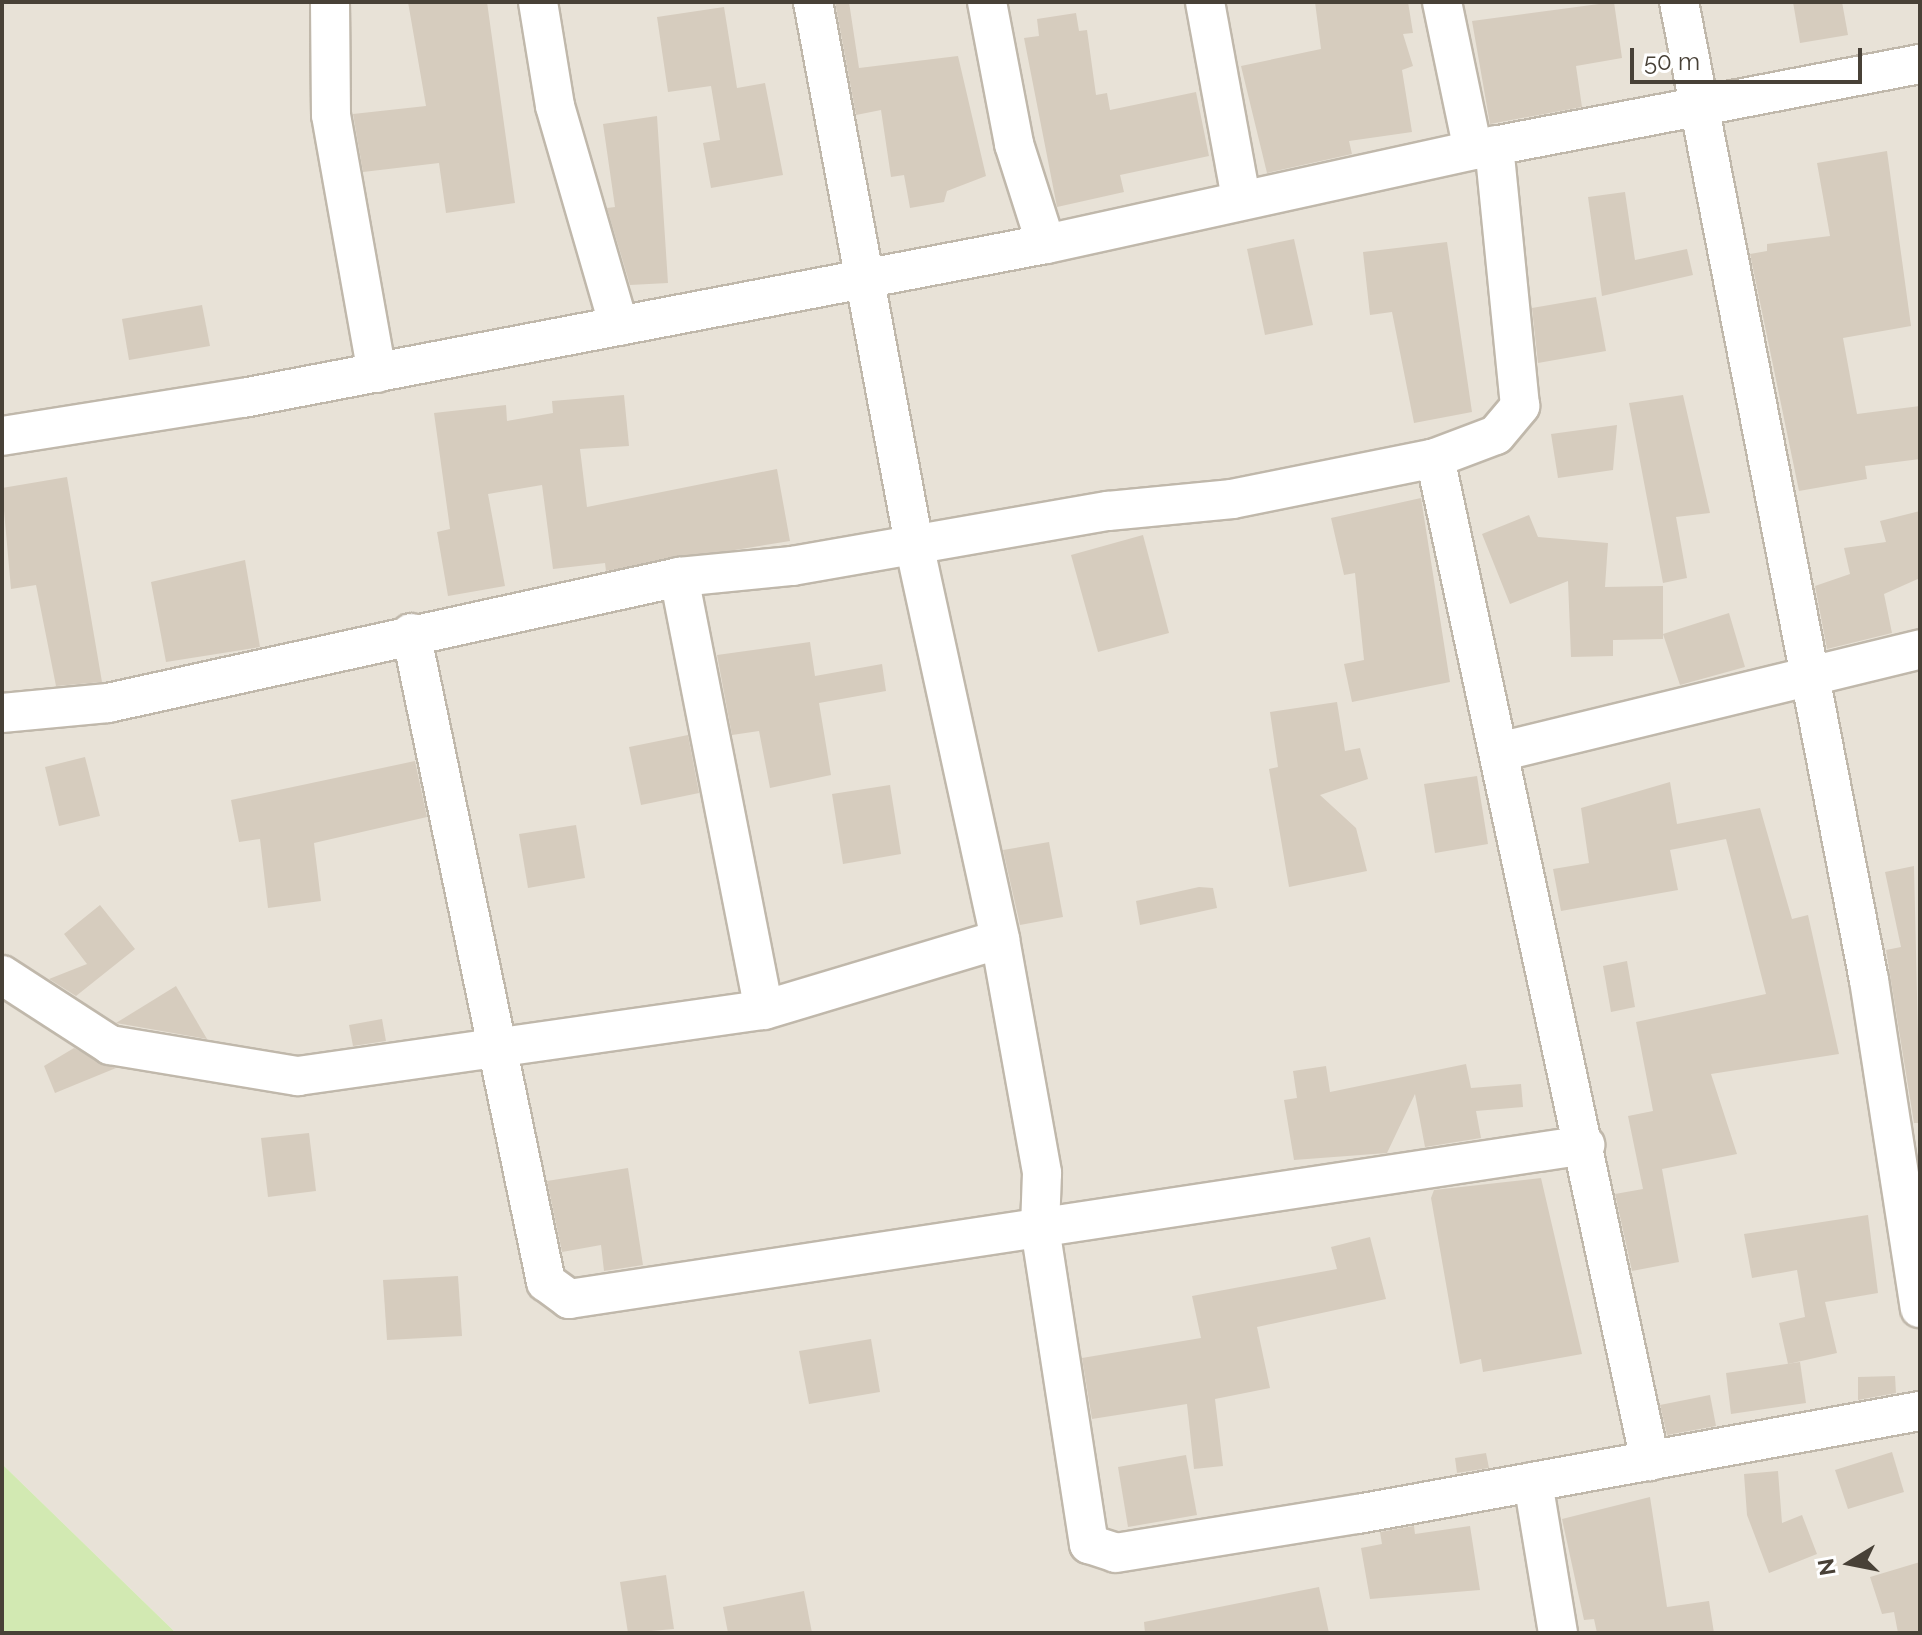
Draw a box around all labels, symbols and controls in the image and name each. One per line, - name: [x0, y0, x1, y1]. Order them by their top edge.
- scale bar: [1634, 32, 1866, 82]
- text: 50 m: [1644, 47, 1700, 76]
- north arrow: [1810, 1523, 1890, 1603]
- text: N: [1812, 1557, 1841, 1578]

